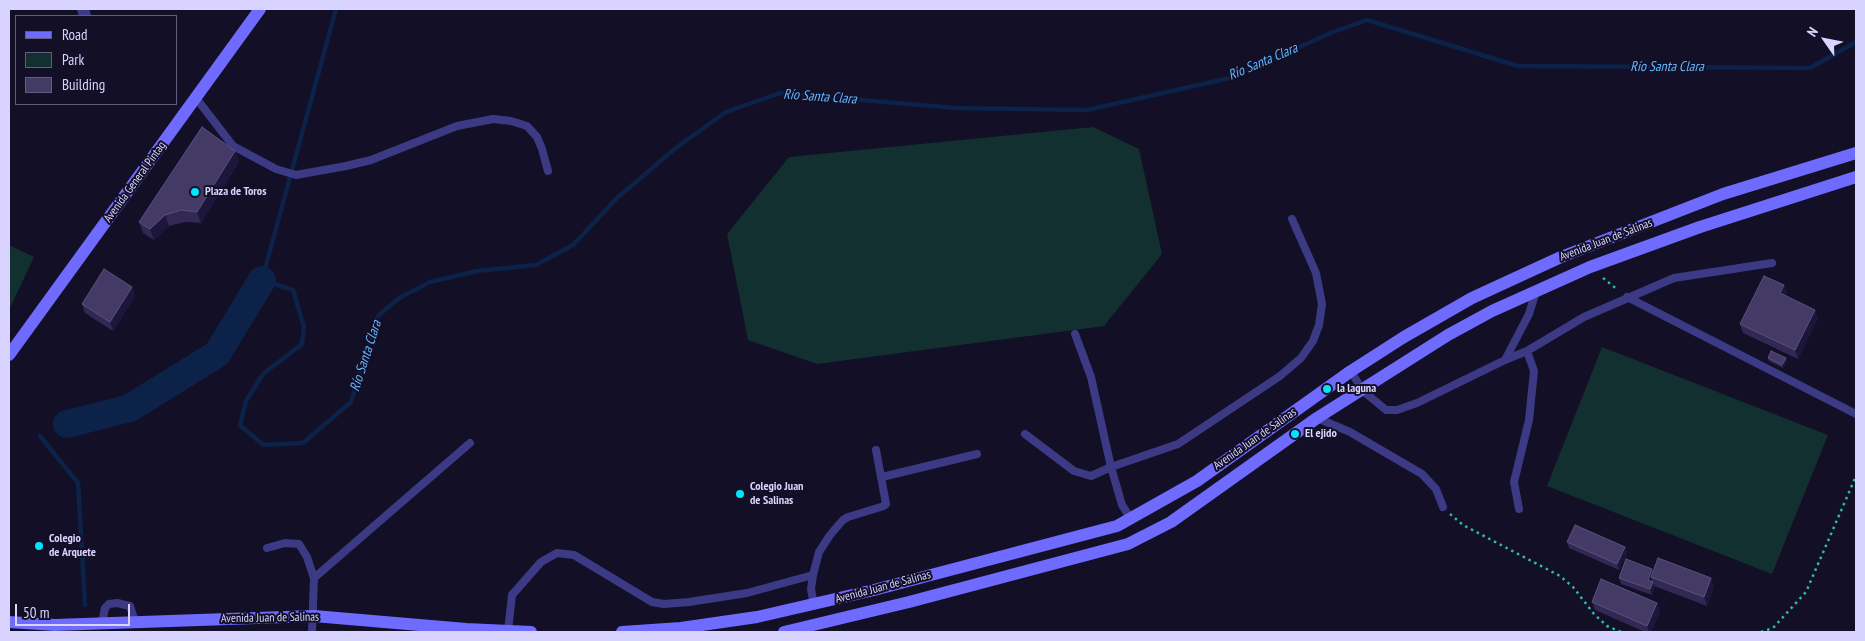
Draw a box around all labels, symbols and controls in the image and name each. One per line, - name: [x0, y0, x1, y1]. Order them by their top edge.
- legend: [15, 15, 178, 105]
- north arrow: [1800, 15, 1850, 65]
- text: N: [1803, 24, 1822, 40]
- text: Road: [62, 25, 88, 44]
- water label: Río Santa Clara: [1226, 40, 1300, 84]
- text: Park: [62, 50, 84, 69]
- water label: Río Santa Clara: [1630, 59, 1704, 75]
- text: Building: [62, 75, 105, 94]
- water label: Río Santa Clara: [783, 86, 857, 108]
- street label: Avenida General Pintag: [101, 139, 169, 225]
- place label: Plaza de Toros: [205, 185, 266, 199]
- marker: Plaza de Toros: [189, 186, 201, 198]
- street label: Avenida Juan de Salinas: [1558, 216, 1654, 264]
- water label: Río Santa Clara: [347, 318, 385, 394]
- place label: la laguna: [1337, 382, 1376, 396]
- marker: la laguna: [1321, 383, 1333, 395]
- street label: Avenida Juan de Salinas: [1211, 405, 1299, 473]
- place label: El ejido: [1305, 427, 1337, 441]
- marker: El ejido: [1289, 428, 1301, 440]
- place label: Colegio Juan de Salinas: [750, 480, 804, 508]
- marker: Colegio Juan de Salinas: [734, 488, 746, 500]
- place label: Colegio de Arquete: [49, 532, 96, 560]
- marker: Colegio de Arquete: [33, 540, 45, 552]
- street label: Avenida Juan de Salinas: [834, 567, 932, 607]
- scale bar: [18, 594, 132, 626]
- text: 50 m: [23, 603, 49, 622]
- street label: Avenida Juan de Salinas: [221, 610, 319, 626]

